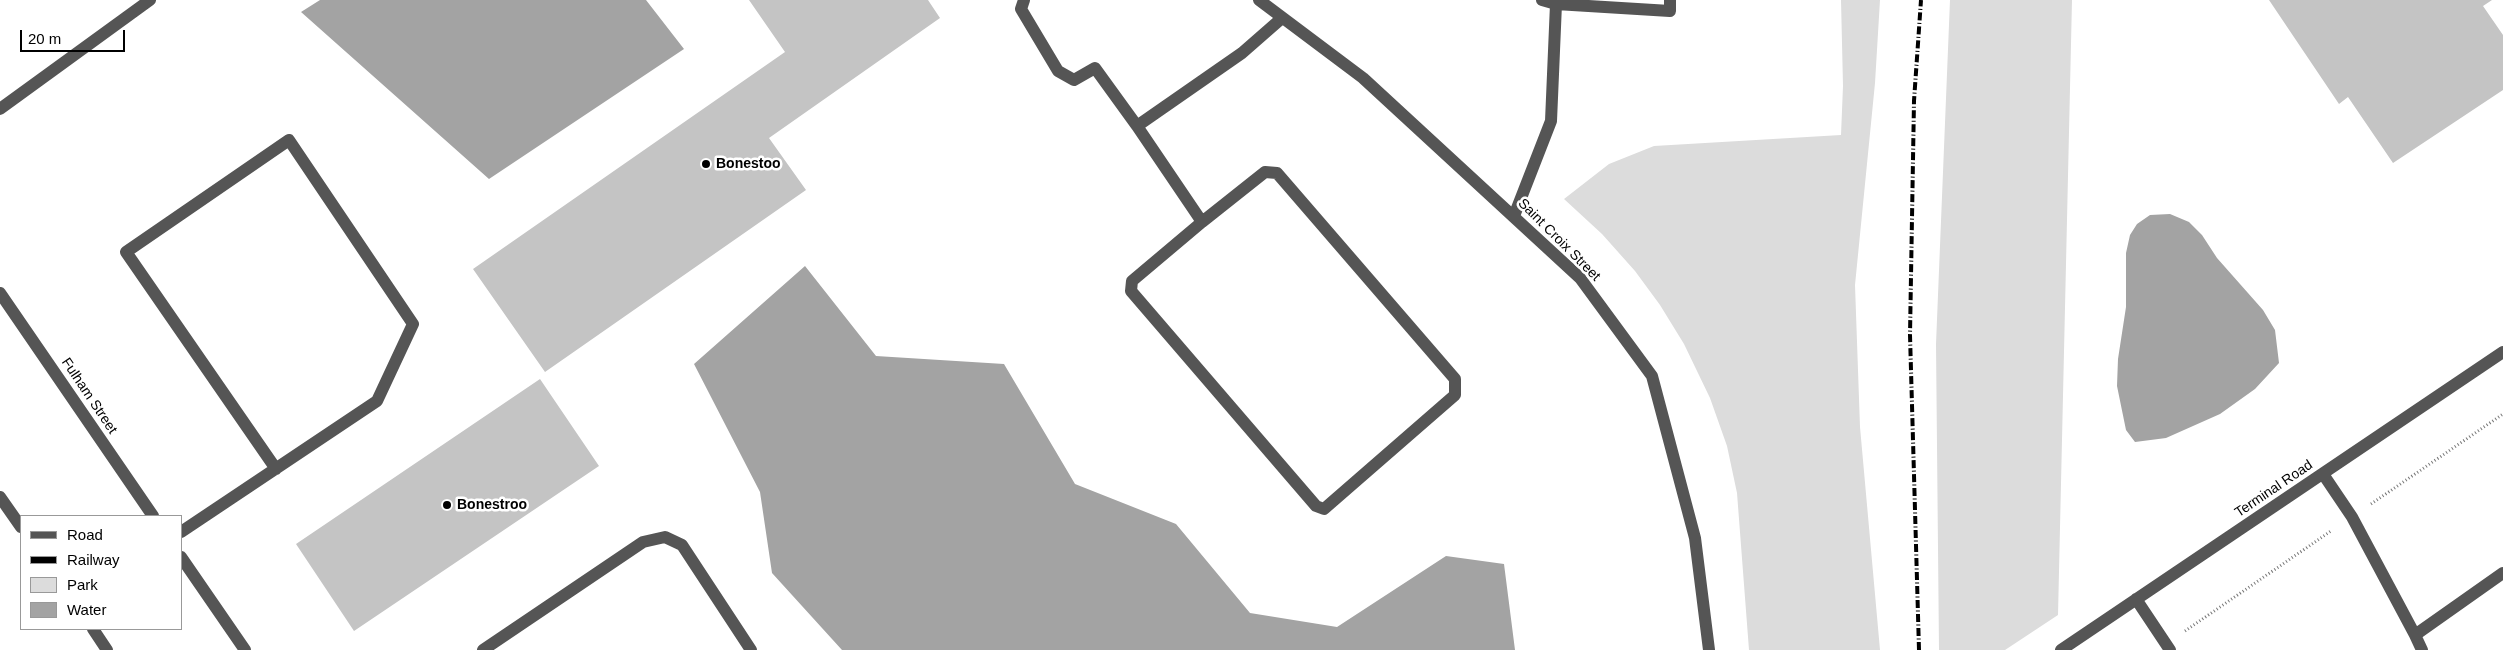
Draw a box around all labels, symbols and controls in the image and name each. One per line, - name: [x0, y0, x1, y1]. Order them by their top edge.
- scale bar: [22, 20, 128, 52]
- text: 20 m: [28, 30, 61, 47]
- place label: Bonestoo: [716, 156, 781, 172]
- marker: Bonestoo: [700, 158, 712, 170]
- street label: Saint Croix Street: [1514, 195, 1604, 285]
- street label: Fulham Street: [57, 355, 121, 437]
- street label: Terminal Road: [2232, 457, 2316, 521]
- place label: Bonestroo: [457, 497, 527, 513]
- marker: Bonestroo: [441, 499, 453, 511]
- legend: [20, 515, 182, 630]
- text: Road: [67, 526, 103, 543]
- text: Railway: [67, 551, 120, 568]
- text: Park: [67, 576, 98, 593]
- text: Water: [67, 601, 106, 618]

